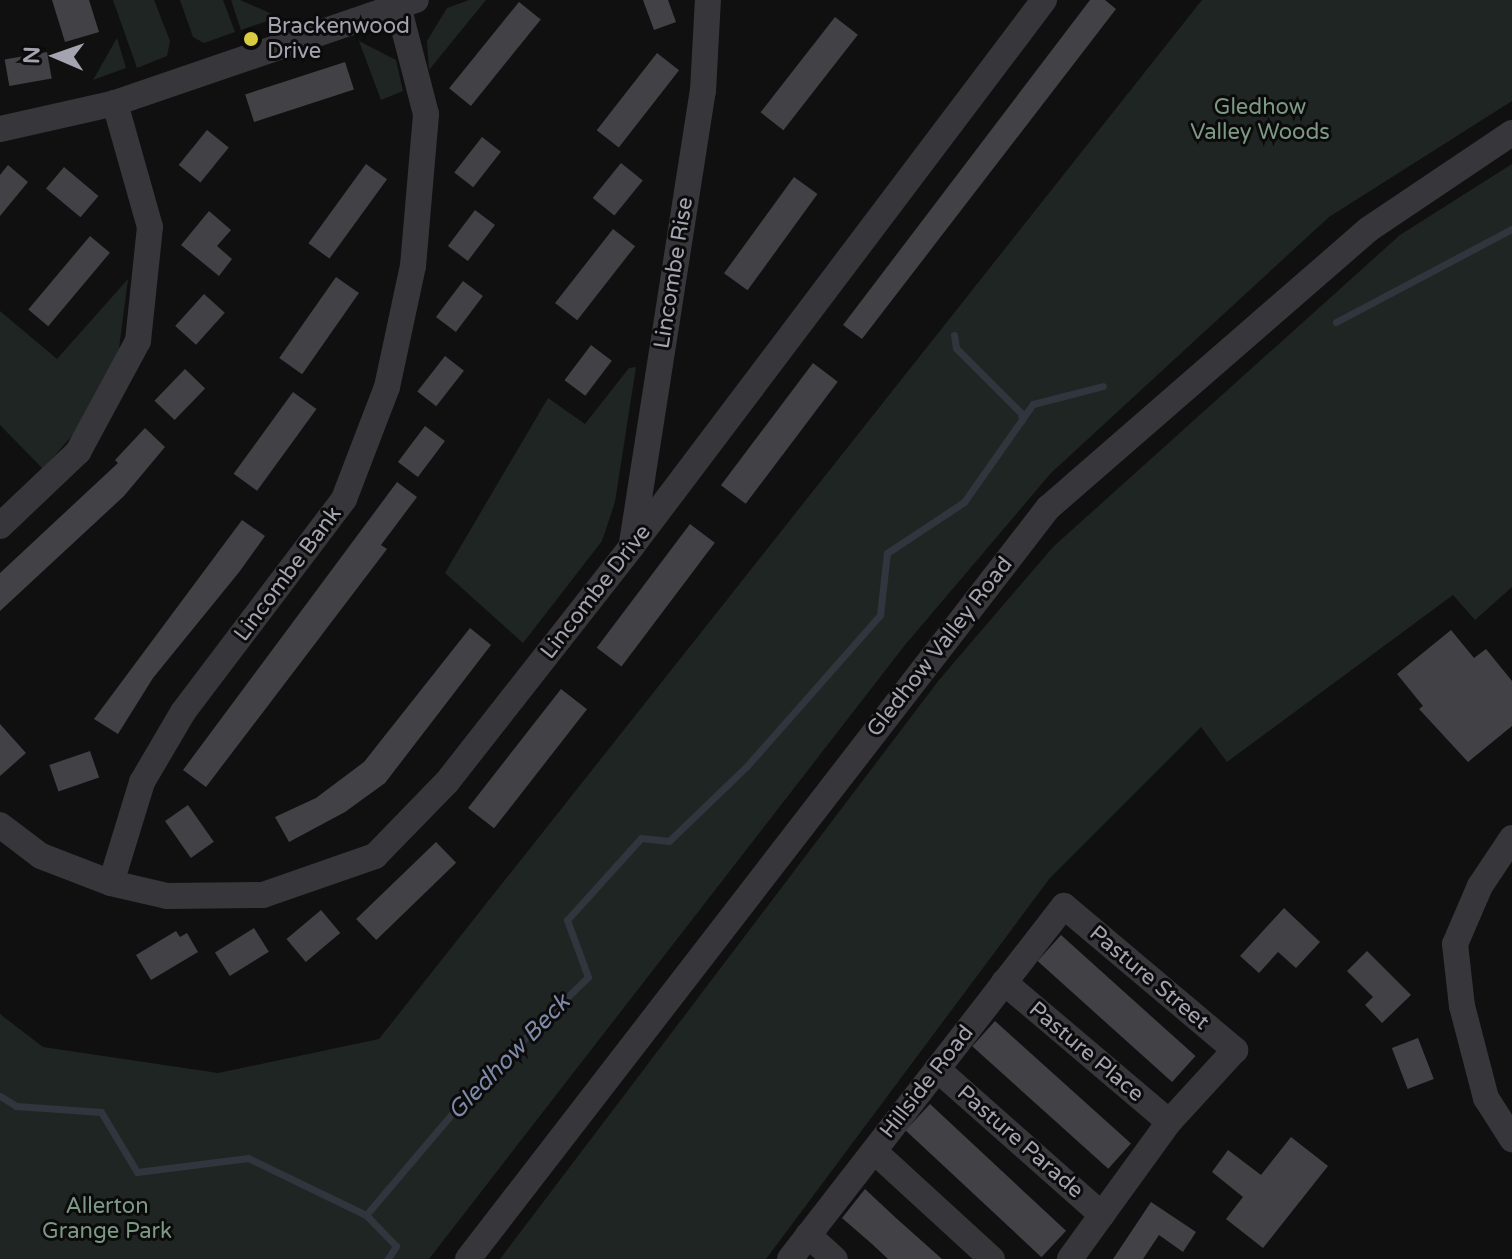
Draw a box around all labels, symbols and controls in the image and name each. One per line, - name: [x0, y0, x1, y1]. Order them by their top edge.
- place label: Brackenwood Drive: [267, 13, 410, 64]
- north arrow: [16, 16, 96, 96]
- marker: Brackenwood Drive: [242, 30, 260, 48]
- text: N: [19, 46, 45, 64]
- park label: Gledhow Valley Woods: [1190, 94, 1330, 146]
- street label: Lincombe Rise: [649, 195, 699, 351]
- street label: Lincombe Bank: [229, 501, 347, 647]
- street label: Lincombe Drive: [535, 520, 657, 664]
- street label: Gledhow Valley Road: [862, 552, 1018, 742]
- street label: Pasture Street: [1084, 920, 1214, 1036]
- water label: Gledhow Beck: [442, 988, 576, 1126]
- street label: Pasture Place: [1023, 996, 1149, 1108]
- street label: Hillside Road: [875, 1020, 979, 1144]
- street label: Pasture Parade: [951, 1080, 1089, 1204]
- park label: Allerton Grange Park: [42, 1193, 172, 1244]

